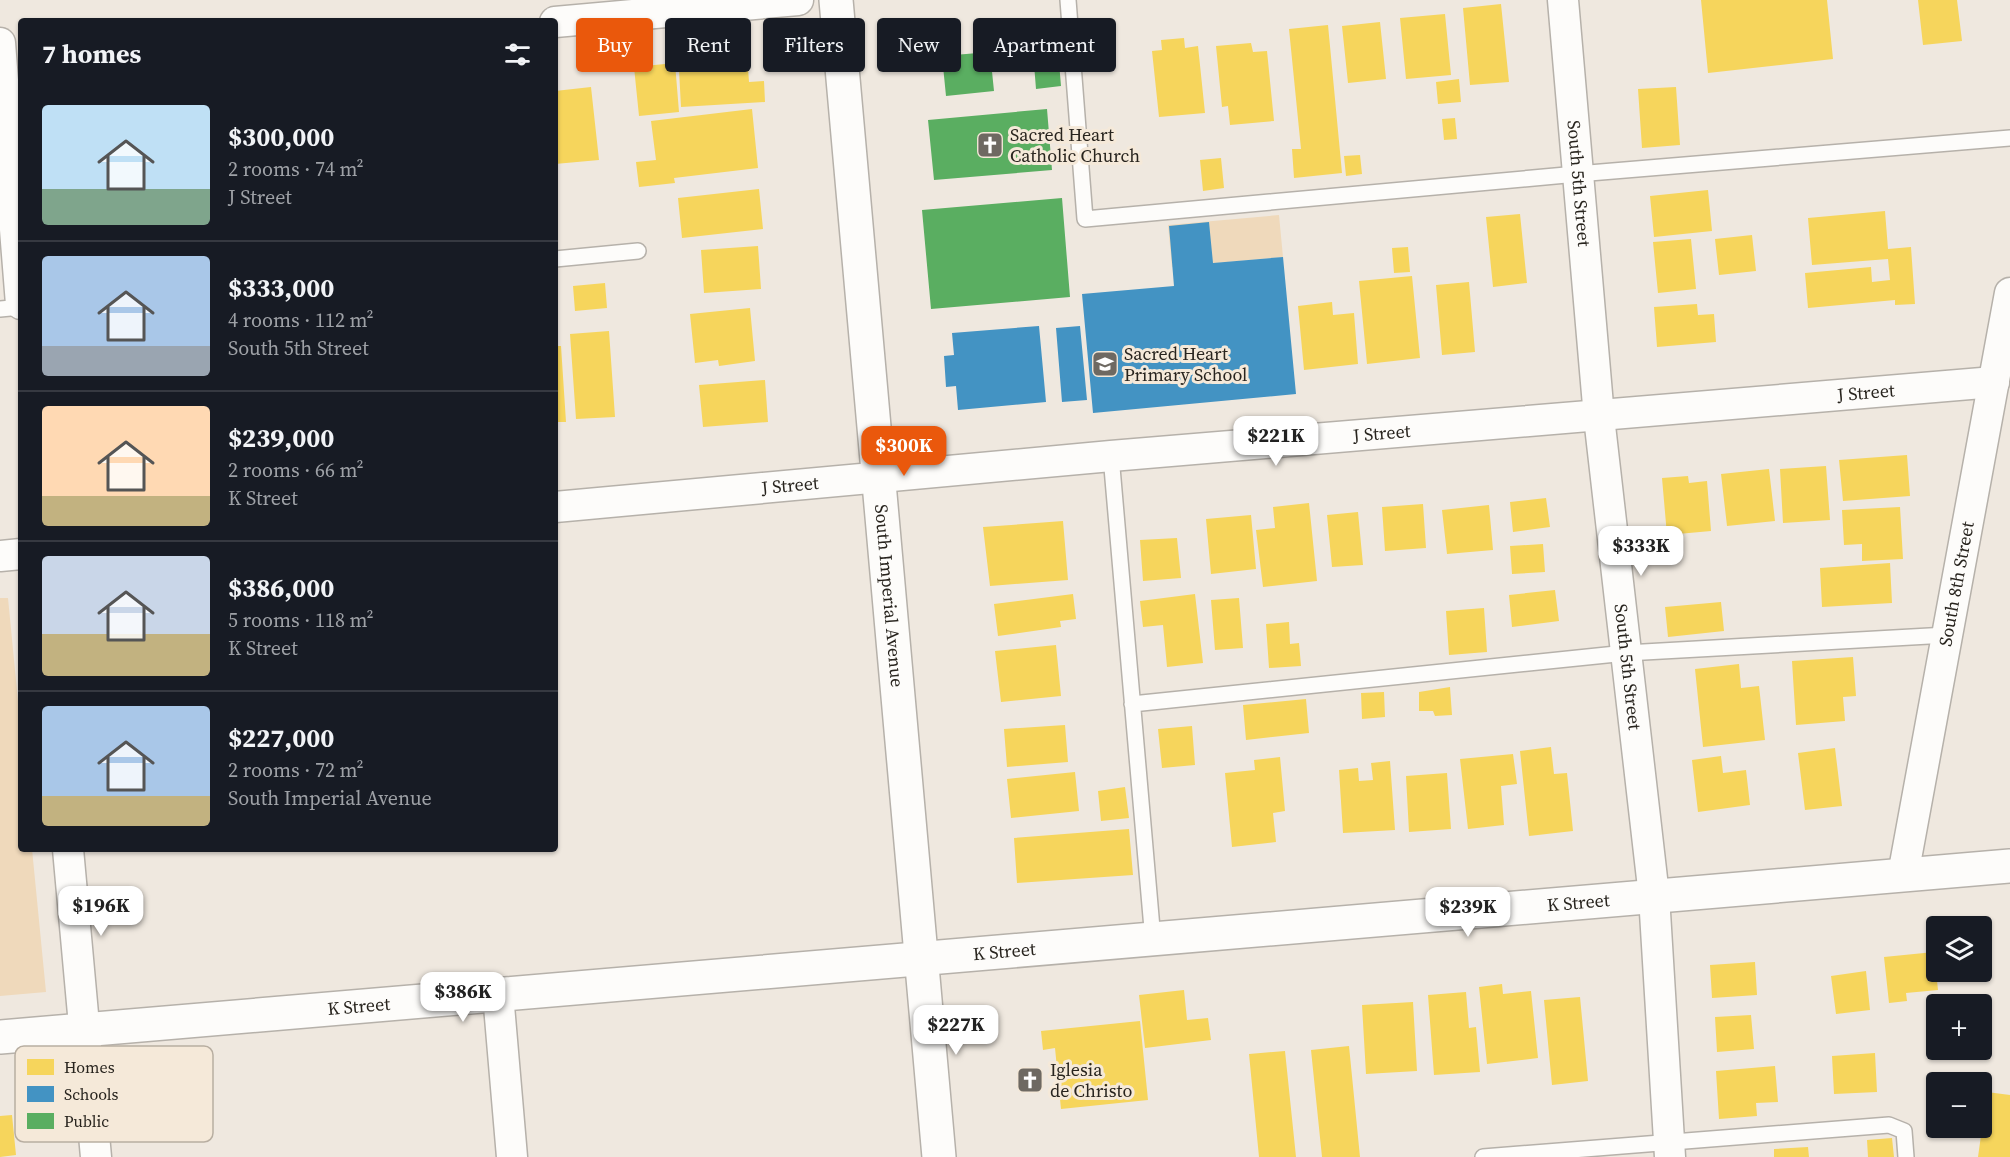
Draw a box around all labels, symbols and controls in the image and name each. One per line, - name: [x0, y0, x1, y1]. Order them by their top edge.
- chip: Buy: [576, 18, 653, 72]
- chip: Rent: [665, 18, 751, 72]
- chip: Filters: [763, 18, 865, 72]
- chip: New: [877, 18, 961, 72]
- chip: Apartment: [973, 18, 1116, 72]
- text: 7 homes: [42, 36, 141, 72]
- icon: filters: [501, 38, 534, 71]
- text: $300,000: [228, 119, 334, 155]
- street label: South 5th Street: [1561, 119, 1597, 248]
- place label: Sacred Heart Catholic Church: [1010, 122, 1140, 168]
- icon: home: [90, 129, 162, 201]
- church icon: Sacred Heart Catholic Church: [975, 130, 1005, 160]
- text: 2 rooms · 74 m²: [228, 155, 364, 183]
- text: J Street: [228, 183, 292, 211]
- text: $333,000: [228, 270, 334, 306]
- icon: home: [90, 280, 162, 352]
- text: 4 rooms · 112 m²: [228, 306, 374, 334]
- text: South 5th Street: [228, 334, 369, 362]
- place label: Sacred Heart Primary School: [1124, 341, 1247, 387]
- school or university icon: Sacred Heart Primary School: [1090, 349, 1120, 379]
- street label: J Street: [1835, 377, 1896, 407]
- pin: $221K: [1234, 416, 1318, 467]
- street label: J Street: [1351, 418, 1412, 448]
- text: $239,000: [228, 420, 334, 456]
- text: $221K: [1247, 421, 1305, 449]
- pin: $300K: [862, 426, 946, 477]
- icon: home: [90, 430, 162, 502]
- text: $300K: [875, 431, 933, 459]
- text: 2 rooms · 66 m²: [228, 456, 364, 484]
- street label: J Street: [759, 470, 820, 500]
- text: K Street: [228, 484, 298, 512]
- street label: South Imperial Avenue: [869, 503, 910, 688]
- street label: South 8th Street: [1932, 519, 1980, 648]
- pin: $333K: [1599, 526, 1683, 577]
- text: $333K: [1612, 531, 1670, 559]
- text: $386,000: [228, 570, 334, 606]
- icon: home: [90, 580, 162, 652]
- street label: South 5th Street: [1609, 602, 1648, 731]
- text: 5 rooms · 118 m²: [228, 606, 374, 634]
- text: K Street: [228, 634, 298, 662]
- text: $227,000: [228, 720, 334, 756]
- icon: home: [90, 730, 162, 802]
- text: 2 rooms · 72 m²: [228, 756, 364, 784]
- text: South Imperial Avenue: [228, 784, 432, 812]
- pin: $196K: [59, 886, 143, 937]
- pin: $239K: [1426, 887, 1510, 938]
- street label: K Street: [1546, 887, 1611, 917]
- text: $196K: [72, 891, 130, 919]
- text: $239K: [1439, 892, 1497, 920]
- map controls: [1926, 916, 1992, 1138]
- button: layers: [1926, 916, 1992, 982]
- street label: K Street: [972, 936, 1037, 966]
- pin: $386K: [421, 972, 505, 1023]
- text: $386K: [434, 977, 492, 1005]
- street label: K Street: [326, 991, 391, 1021]
- button: +: [1926, 994, 1992, 1060]
- pin: $227K: [914, 1005, 998, 1056]
- text: $227K: [927, 1010, 985, 1038]
- legend: [15, 1046, 213, 1142]
- text: Homes: [64, 1056, 115, 1078]
- place label: Iglesia de Christo: [1050, 1057, 1132, 1103]
- church icon: Iglesia de Christo: [1015, 1065, 1045, 1095]
- button: −: [1926, 1072, 1992, 1138]
- text: Schools: [64, 1083, 119, 1105]
- text: Public: [64, 1110, 109, 1132]

